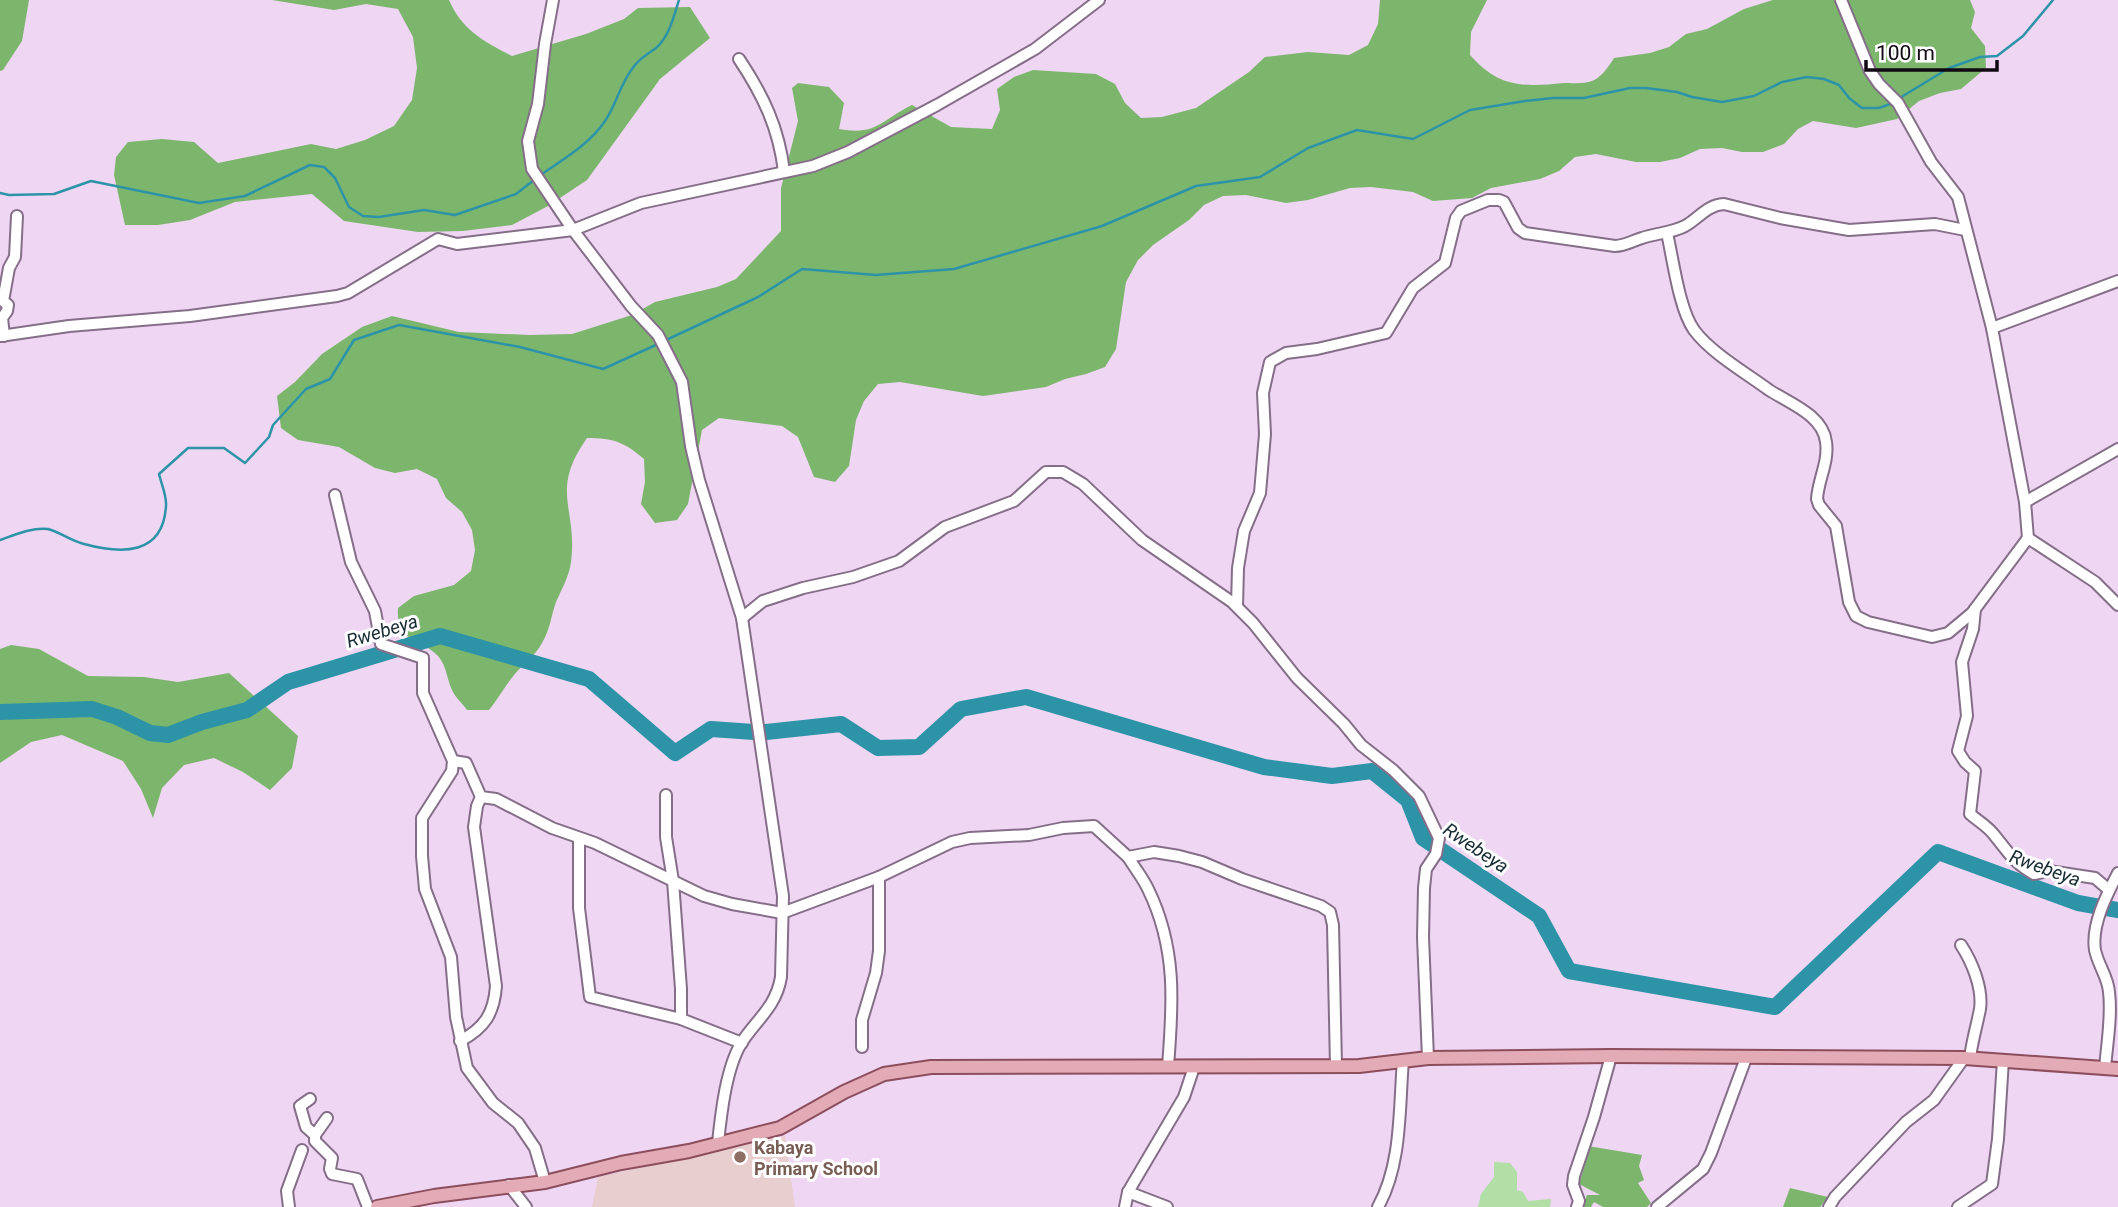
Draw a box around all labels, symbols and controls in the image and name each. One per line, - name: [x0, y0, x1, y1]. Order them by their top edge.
- scale bar: [1866, 28, 1997, 72]
- text: 100 m: [1876, 41, 1935, 65]
- water label: Rwebeya: [343, 609, 421, 653]
- water label: Rwebeya: [1439, 818, 1513, 878]
- water label: Rwebeya: [2006, 845, 2084, 891]
- place label: Kabaya Primary School: [754, 1137, 878, 1179]
- marker: Kabaya Primary School: [732, 1149, 748, 1165]

